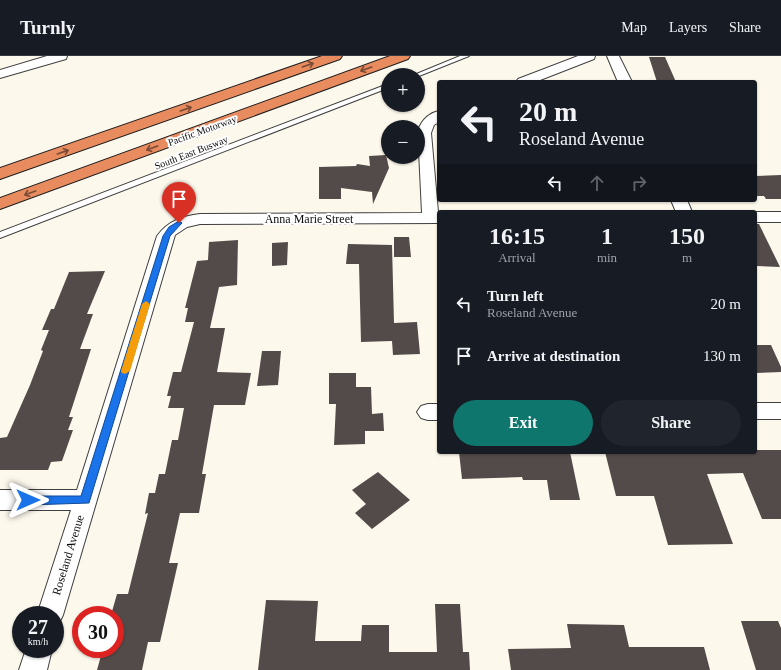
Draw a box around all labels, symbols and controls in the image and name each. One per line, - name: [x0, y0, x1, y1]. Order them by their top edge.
- text: Turnly: [20, 17, 75, 38]
- text: Map: [621, 20, 647, 35]
- text: Layers: [669, 20, 707, 35]
- text: Share: [729, 20, 761, 35]
- one-way arrow: [302, 61, 314, 69]
- one-way arrow: [361, 66, 373, 74]
- map controls: [381, 68, 425, 164]
- button: +: [381, 68, 425, 112]
- icon: left: [453, 96, 505, 148]
- text: 20 m: [519, 96, 577, 127]
- one-way arrow: [179, 104, 191, 112]
- street label: Pacific Motorway: [166, 113, 238, 148]
- button: −: [381, 120, 425, 164]
- text: Roseland Avenue: [519, 129, 644, 149]
- street label: South East Busway: [153, 133, 229, 172]
- one-way arrow: [147, 144, 159, 152]
- one-way arrow: [57, 147, 69, 155]
- icon: left: [544, 172, 566, 194]
- icon: ahead: [586, 172, 608, 194]
- icon: right: [628, 172, 650, 194]
- pin: [162, 182, 196, 223]
- icon: arrive: [168, 188, 190, 210]
- one-way arrow: [25, 189, 37, 197]
- street label: Anna Marie Street: [265, 212, 354, 226]
- text: 16:15: [489, 223, 545, 249]
- text: 1: [601, 223, 613, 249]
- text: 150: [669, 223, 705, 249]
- text: Arrival: [498, 250, 536, 265]
- text: min: [597, 250, 617, 265]
- text: m: [682, 250, 692, 265]
- text: Turn left: [487, 288, 544, 304]
- icon: left: [453, 293, 475, 315]
- text: 20 m: [711, 296, 741, 312]
- text: Roseland Avenue: [487, 305, 577, 320]
- icon: arrive: [453, 345, 475, 367]
- text: Arrive at destination: [487, 348, 620, 364]
- text: 130 m: [703, 348, 741, 364]
- button: Exit: [453, 400, 593, 446]
- button: Share: [601, 400, 741, 446]
- position arrow: [7, 479, 49, 521]
- street label: Roseland Avenue: [49, 513, 87, 597]
- speed limit sign: 30: [72, 606, 124, 658]
- text: 27: [28, 616, 48, 638]
- text: km/h: [28, 636, 48, 647]

